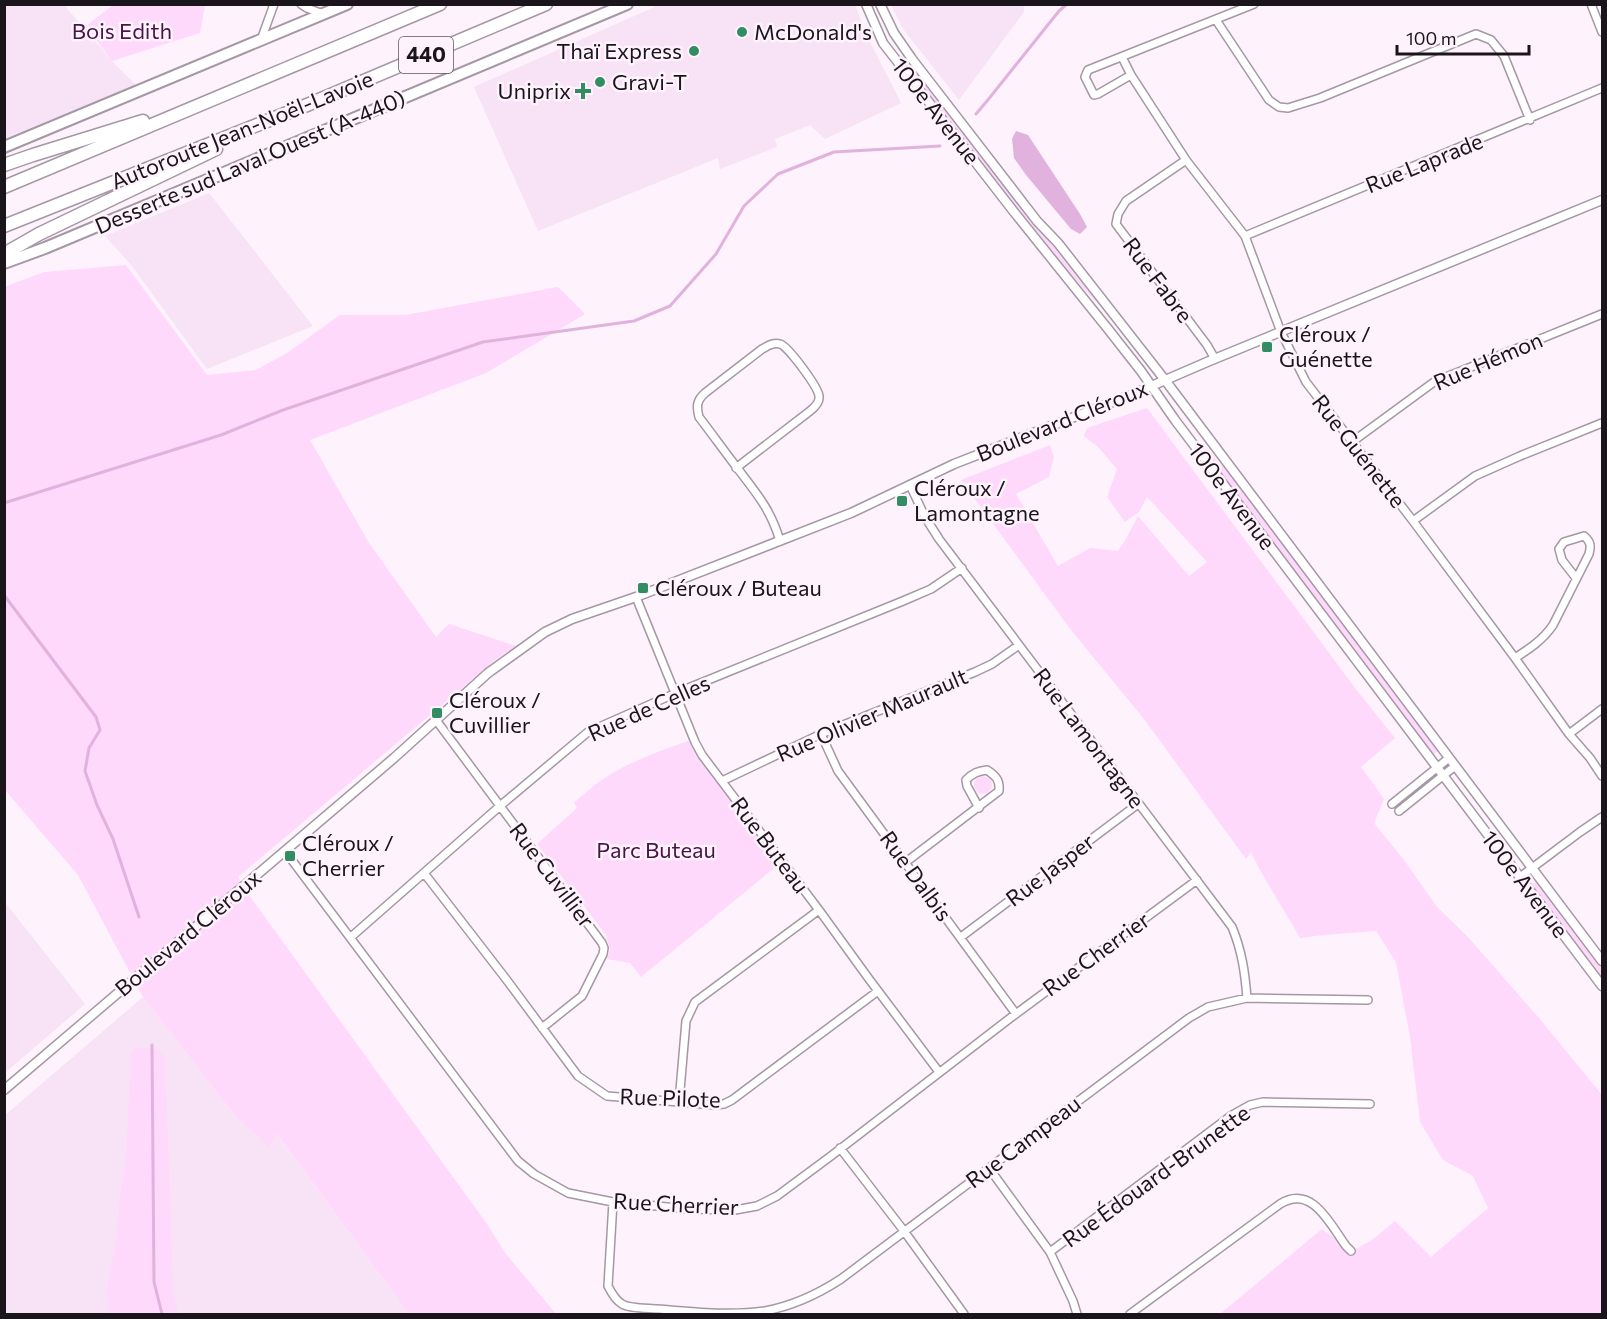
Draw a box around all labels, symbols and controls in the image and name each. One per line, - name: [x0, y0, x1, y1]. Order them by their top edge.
- park label: Bois Edith: [72, 17, 172, 44]
- place label: McDonald's: [754, 18, 872, 45]
- scale bar: [1397, 18, 1529, 56]
- marker: McDonald's: [735, 25, 749, 39]
- text: 100 m: [1406, 27, 1456, 49]
- road number: 440: [399, 37, 453, 73]
- place label: Thaï Express: [556, 37, 682, 64]
- marker: Thaï Express: [687, 44, 701, 58]
- street label: 100e Avenue: [887, 52, 986, 169]
- street label: Autoroute Jean-Noël-Lavoie: [107, 64, 377, 195]
- place label: Gravi-T: [612, 68, 687, 95]
- marker: Gravi-T: [593, 75, 607, 89]
- place label: Uniprix: [498, 77, 571, 104]
- street label: Desserte sud Laval Ouest (A-440): [91, 84, 409, 239]
- marker: Uniprix: [576, 84, 590, 98]
- street label: Rue Laprade: [1361, 127, 1486, 198]
- street label: Rue Fabre: [1118, 232, 1199, 328]
- place label: Cléroux / Guénette: [1279, 320, 1373, 372]
- street label: Rue Hémon: [1429, 325, 1546, 396]
- marker: Cléroux / Guénette: [1260, 340, 1274, 354]
- street label: Boulevard Cléroux: [972, 374, 1152, 467]
- street label: Rue Guénette: [1307, 389, 1412, 513]
- street label: 100e Avenue: [1183, 437, 1281, 555]
- place label: Cléroux / Lamontagne: [914, 474, 1040, 526]
- marker: Cléroux / Lamontagne: [895, 494, 909, 508]
- place label: Cléroux / Buteau: [655, 574, 822, 601]
- marker: Cléroux / Buteau: [636, 581, 650, 595]
- street label: Rue Olivier Maurault: [772, 662, 971, 767]
- street label: Rue Lamontagne: [1028, 662, 1151, 813]
- street label: Rue de Celles: [584, 669, 714, 746]
- place label: Cléroux / Cuvillier: [449, 686, 541, 738]
- marker: Cléroux / Cuvillier: [430, 706, 444, 720]
- street label: Rue Buteau: [725, 791, 815, 898]
- street label: Rue Cuvillier: [504, 817, 601, 933]
- street label: Rue Dalbis: [875, 825, 958, 926]
- street label: 100e Avenue: [1476, 825, 1574, 943]
- street label: Rue Jasper: [1000, 827, 1100, 912]
- place label: Cléroux / Cherrier: [302, 829, 394, 881]
- park label: Parc Buteau: [596, 836, 716, 863]
- marker: Cléroux / Cherrier: [283, 849, 297, 863]
- street label: Boulevard Cléroux: [109, 864, 266, 1002]
- street label: Rue Cherrier: [1037, 906, 1155, 1001]
- street label: Rue Pilote: [619, 1082, 721, 1113]
- street label: Rue Campeau: [960, 1090, 1085, 1194]
- street label: Rue Édouard-Brunette: [1057, 1099, 1255, 1253]
- street label: Rue Cherrier: [613, 1187, 740, 1220]

